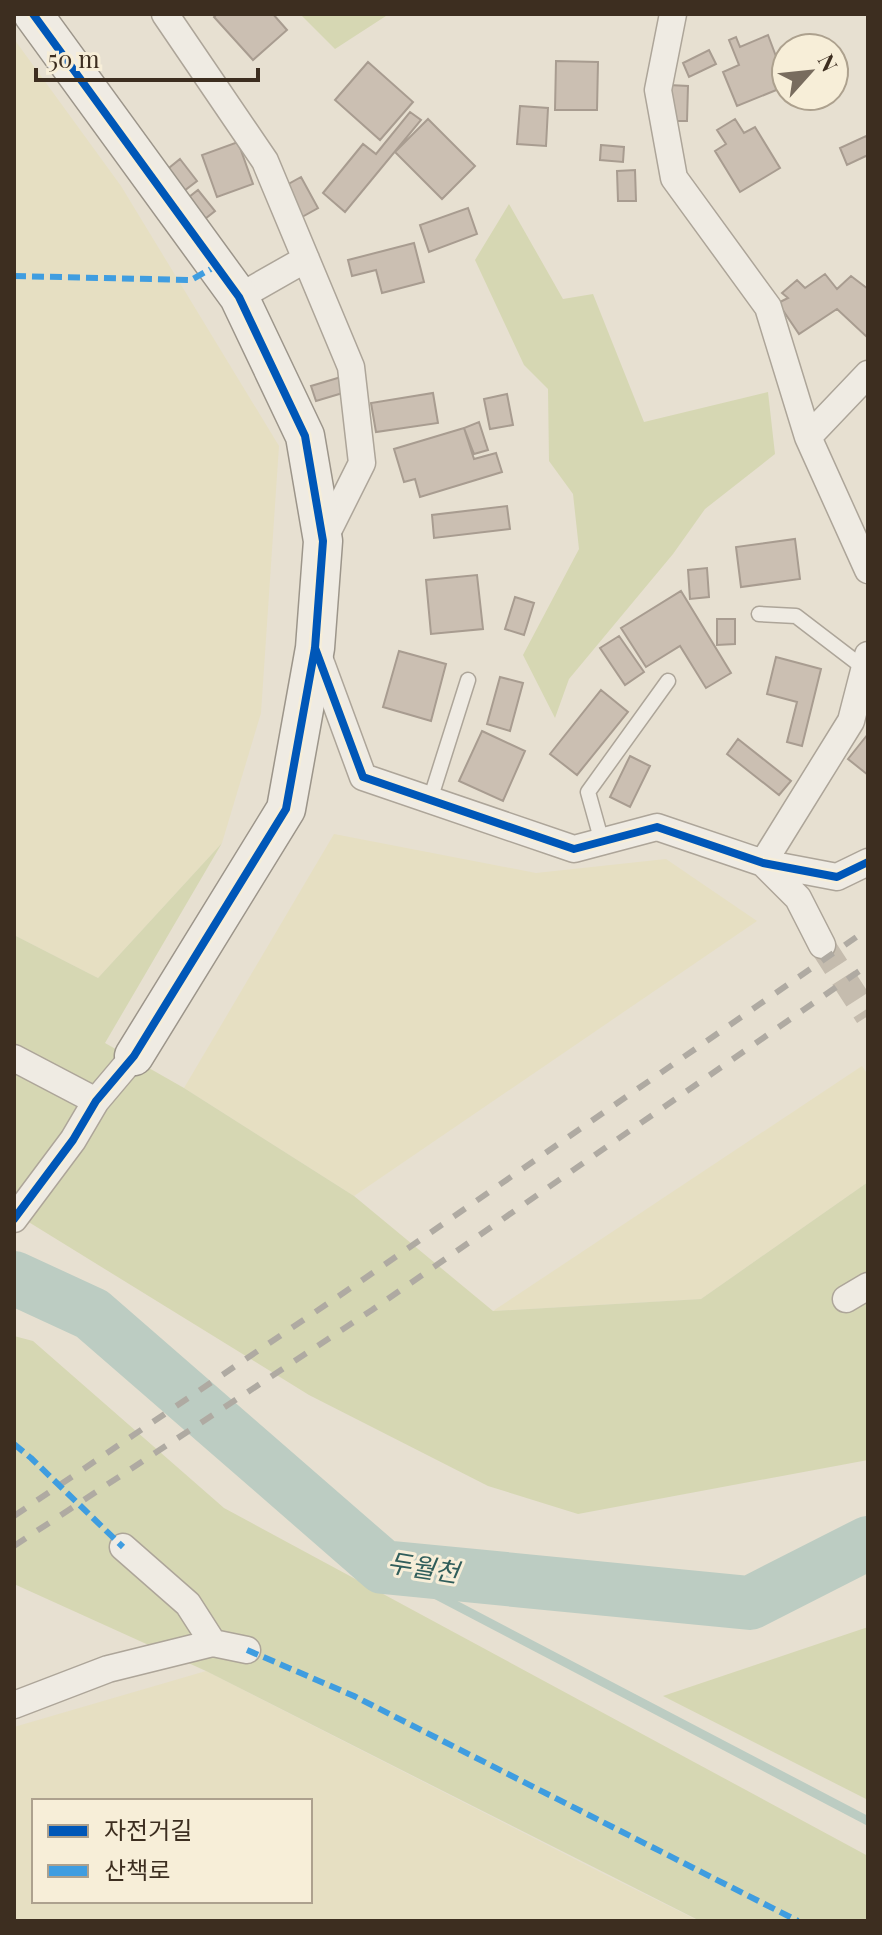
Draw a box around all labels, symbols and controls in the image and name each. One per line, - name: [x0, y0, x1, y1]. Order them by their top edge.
- scale bar: [36, 32, 258, 82]
- north arrow: [770, 32, 850, 112]
- text: 50 m: [48, 42, 100, 74]
- text: N: [812, 49, 846, 76]
- water label: 두월천: [385, 1544, 464, 1590]
- legend: [32, 1799, 312, 1903]
- text: 자전거길: [104, 1813, 192, 1845]
- text: 산책로: [104, 1853, 170, 1885]

